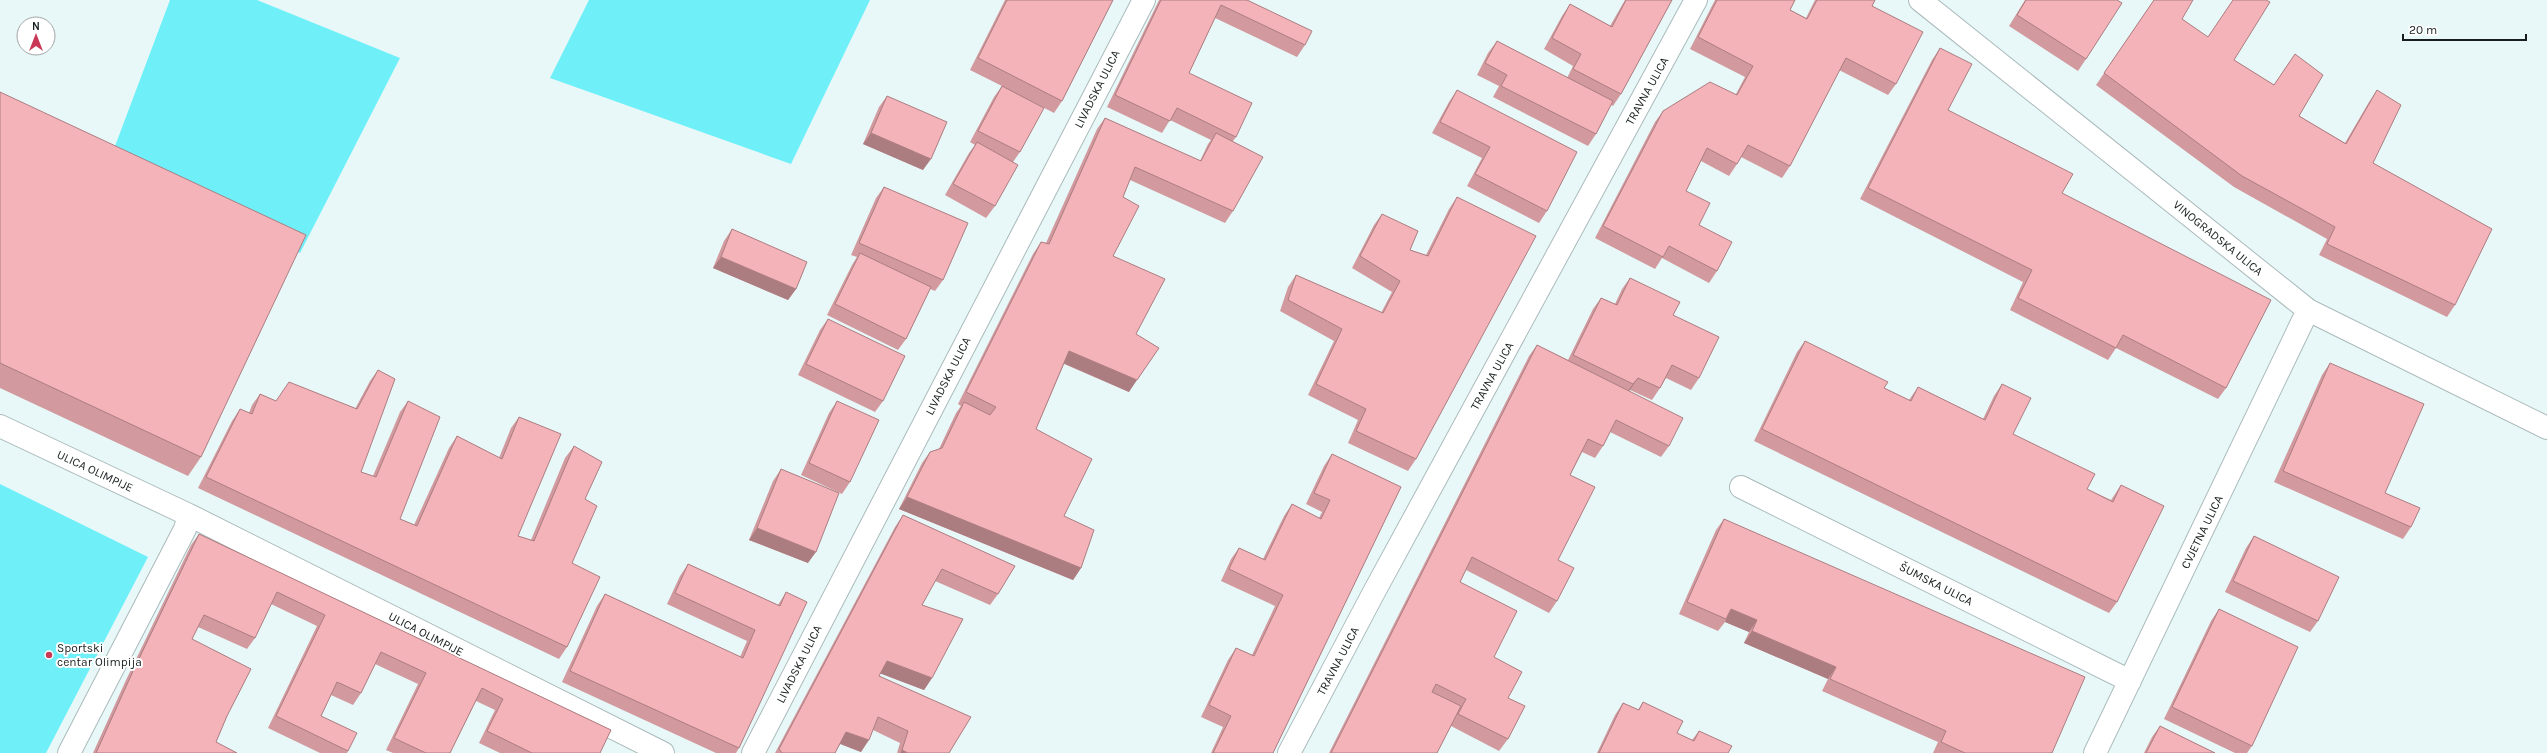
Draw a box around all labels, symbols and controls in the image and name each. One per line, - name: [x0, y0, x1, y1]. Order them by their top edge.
- north arrow: [16, 16, 56, 56]
- scale bar: [2403, 16, 2526, 42]
- text: N: [32, 20, 40, 33]
- text: 20 m: [2409, 23, 2437, 37]
- street label: LIVADSKA ULICA: [1071, 48, 1123, 130]
- street label: TRAVNA ULICA: [1623, 54, 1672, 127]
- street label: VINOGRADSKA ULICA: [2170, 198, 2266, 279]
- street label: LIVADSKA ULICA: [922, 335, 974, 417]
- street label: TRAVNA ULICA: [1468, 339, 1517, 412]
- street label: ULICA OLIMPIJE: [55, 447, 135, 495]
- street label: CVJETNA ULICA: [2178, 493, 2226, 571]
- street label: ŠUMSKA ULICA: [1897, 559, 1976, 609]
- street label: ULICA OLIMPIJE: [386, 609, 466, 659]
- street label: LIVADSKA ULICA: [773, 623, 825, 705]
- street label: TRAVNA ULICA: [1314, 624, 1362, 698]
- place label: Sportski centar Olimpija: [57, 641, 142, 669]
- marker: Sportski centar Olimpija: [44, 650, 54, 660]

